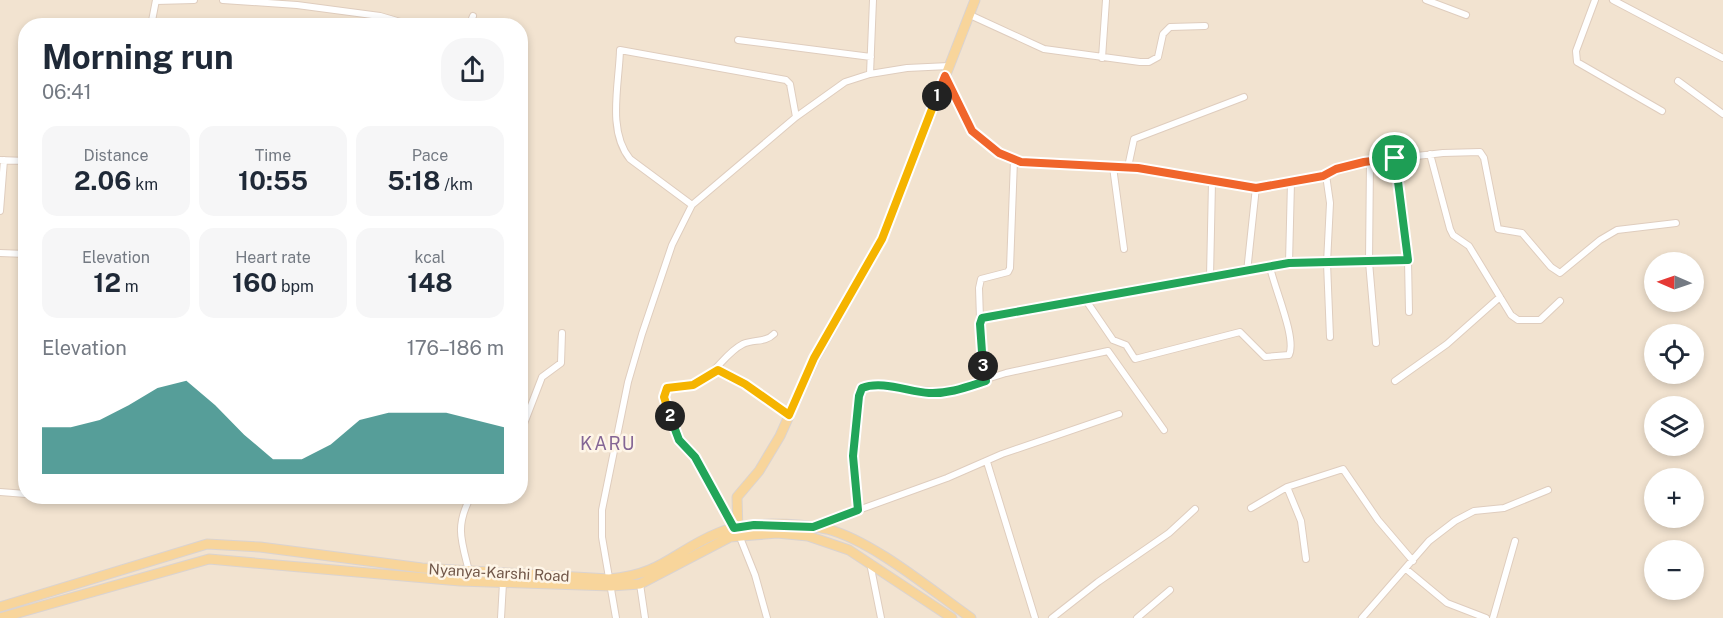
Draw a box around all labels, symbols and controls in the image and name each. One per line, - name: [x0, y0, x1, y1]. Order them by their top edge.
- text: Morning run: [42, 38, 234, 76]
- button: share: [441, 38, 504, 101]
- text: 06:41: [42, 80, 92, 104]
- pin: 1: [922, 81, 952, 111]
- text: 1: [934, 86, 940, 105]
- pin: [1369, 132, 1420, 183]
- icon: arrive: [1378, 141, 1411, 174]
- text: Distance: [84, 146, 148, 165]
- text: Time: [255, 146, 291, 165]
- text: Pace: [412, 146, 448, 165]
- text: 2.06: [74, 165, 131, 196]
- text: 10:55: [238, 165, 308, 196]
- text: 5:18: [387, 165, 440, 196]
- text: km: [131, 175, 158, 194]
- text: /km: [440, 175, 473, 194]
- text: Elevation: [82, 248, 150, 267]
- text: Heart rate: [235, 248, 311, 267]
- text: kcal: [415, 248, 445, 267]
- north arrow: [1644, 252, 1704, 312]
- map controls: [1644, 252, 1704, 600]
- text: 12: [93, 267, 121, 298]
- text: 160: [232, 267, 277, 298]
- text: 148: [407, 267, 453, 298]
- text: m: [121, 277, 139, 296]
- text: bpm: [277, 277, 314, 296]
- button: locate: [1644, 324, 1704, 384]
- text: Elevation: [42, 336, 127, 360]
- text: 176–186 m: [407, 336, 504, 360]
- pin: 3: [968, 351, 998, 381]
- text: 3: [978, 356, 988, 375]
- button: layers: [1644, 396, 1704, 456]
- pin: 2: [655, 401, 685, 431]
- text: 2: [665, 406, 675, 425]
- district label: KARU: [580, 433, 636, 454]
- button: +: [1644, 468, 1704, 528]
- button: −: [1644, 540, 1704, 600]
- street label: Nyanya-Karshi Road: [428, 560, 570, 585]

